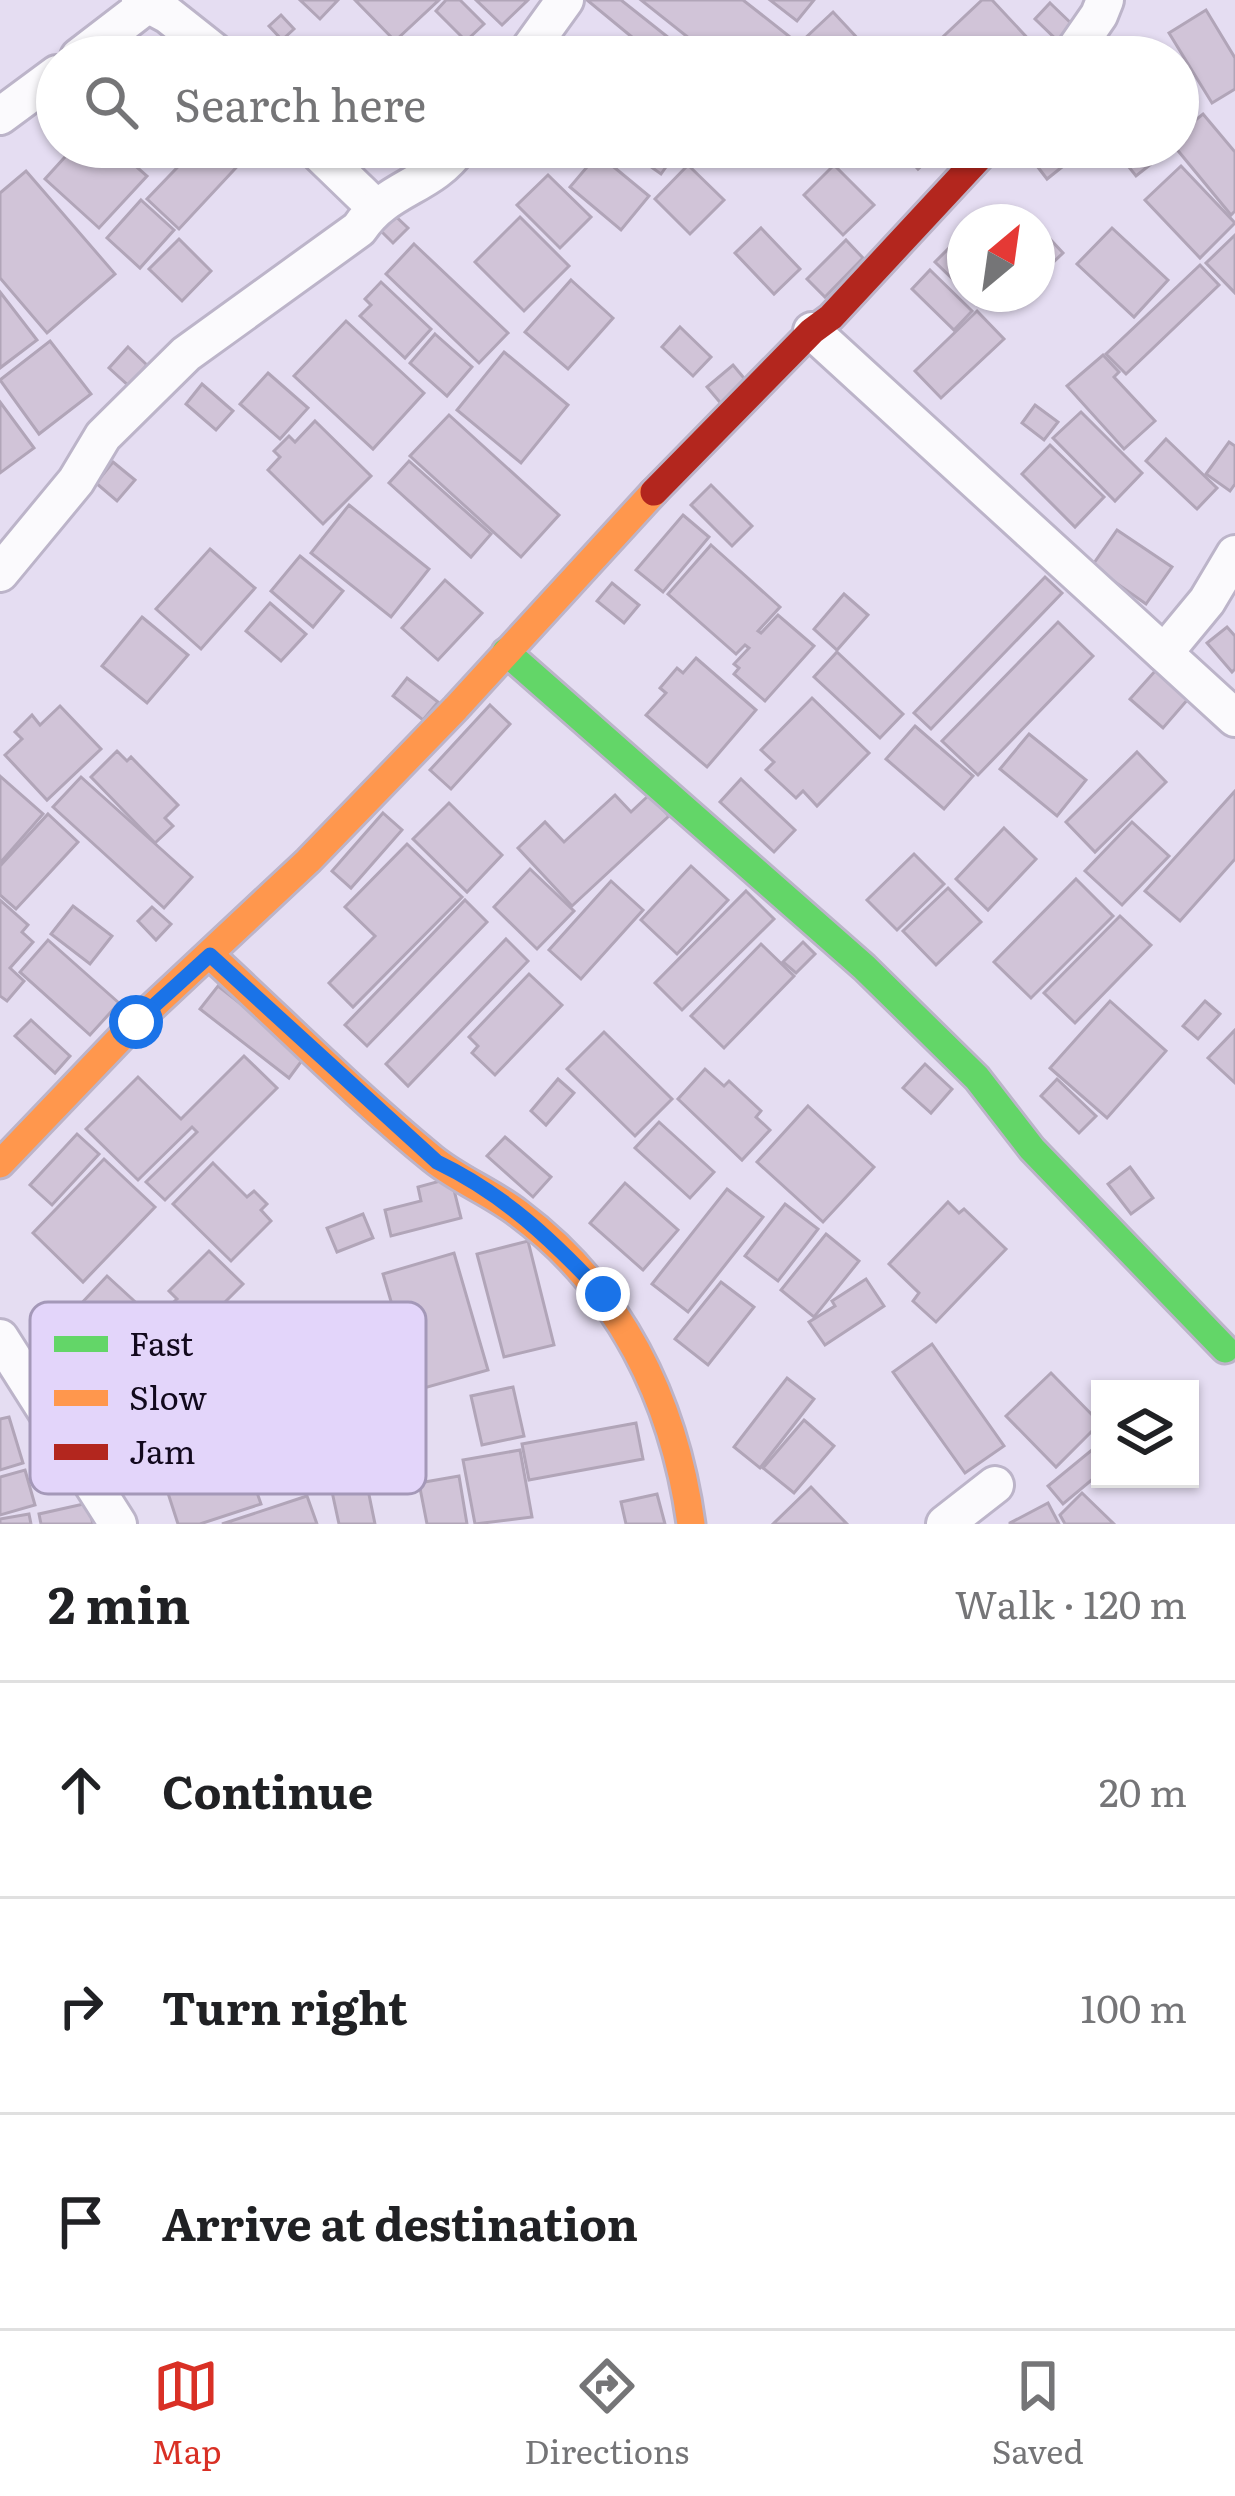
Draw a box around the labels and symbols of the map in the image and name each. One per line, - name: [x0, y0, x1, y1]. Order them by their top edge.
- north arrow: [947, 204, 1055, 312]
- route start: [109, 995, 163, 1049]
- route end: [576, 1267, 630, 1321]
- legend: [30, 1302, 426, 1494]
- text: Fast: [129, 1317, 194, 1366]
- text: Slow: [129, 1371, 207, 1420]
- text: Jam: [129, 1425, 196, 1474]

